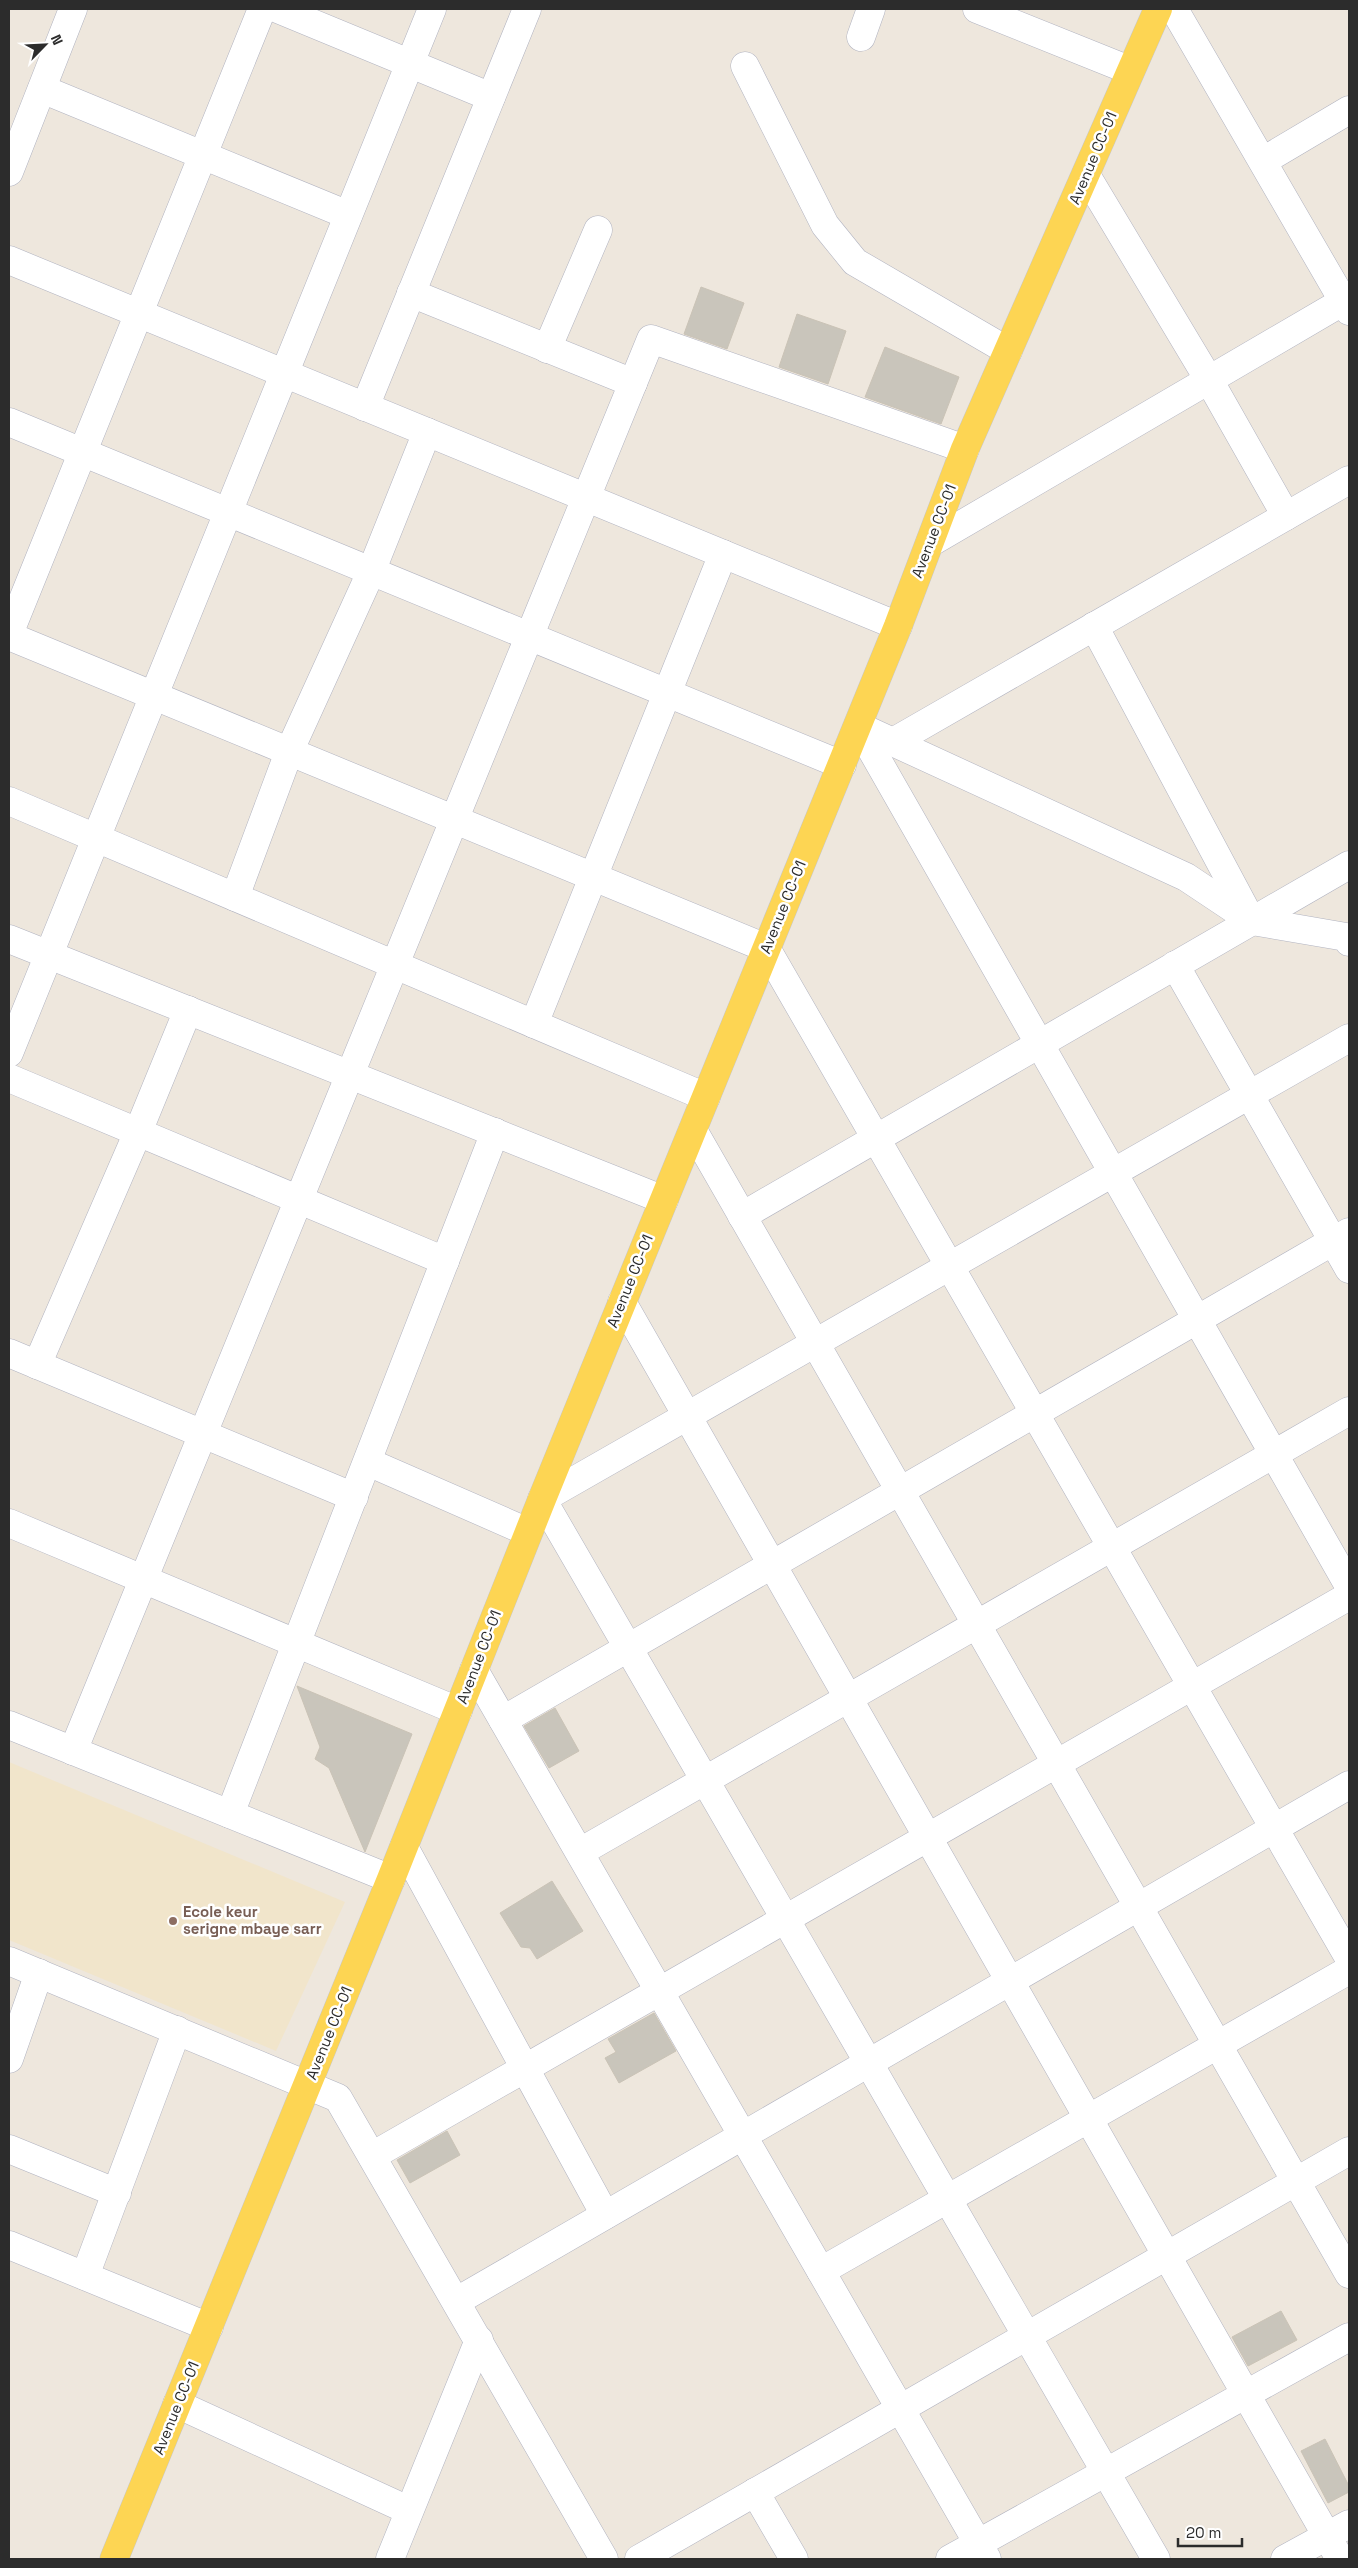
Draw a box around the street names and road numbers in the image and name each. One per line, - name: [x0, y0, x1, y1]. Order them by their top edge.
- street label: Avenue CC-01: [1064, 109, 1121, 207]
- street label: Avenue CC-01: [907, 481, 960, 580]
- street label: Avenue CC-01: [755, 857, 810, 956]
- street label: Avenue CC-01: [602, 1231, 657, 1330]
- street label: Avenue CC-01: [452, 1607, 505, 1706]
- street label: Avenue CC-01: [301, 1983, 356, 2082]
- street label: Avenue CC-01: [148, 2358, 203, 2457]

